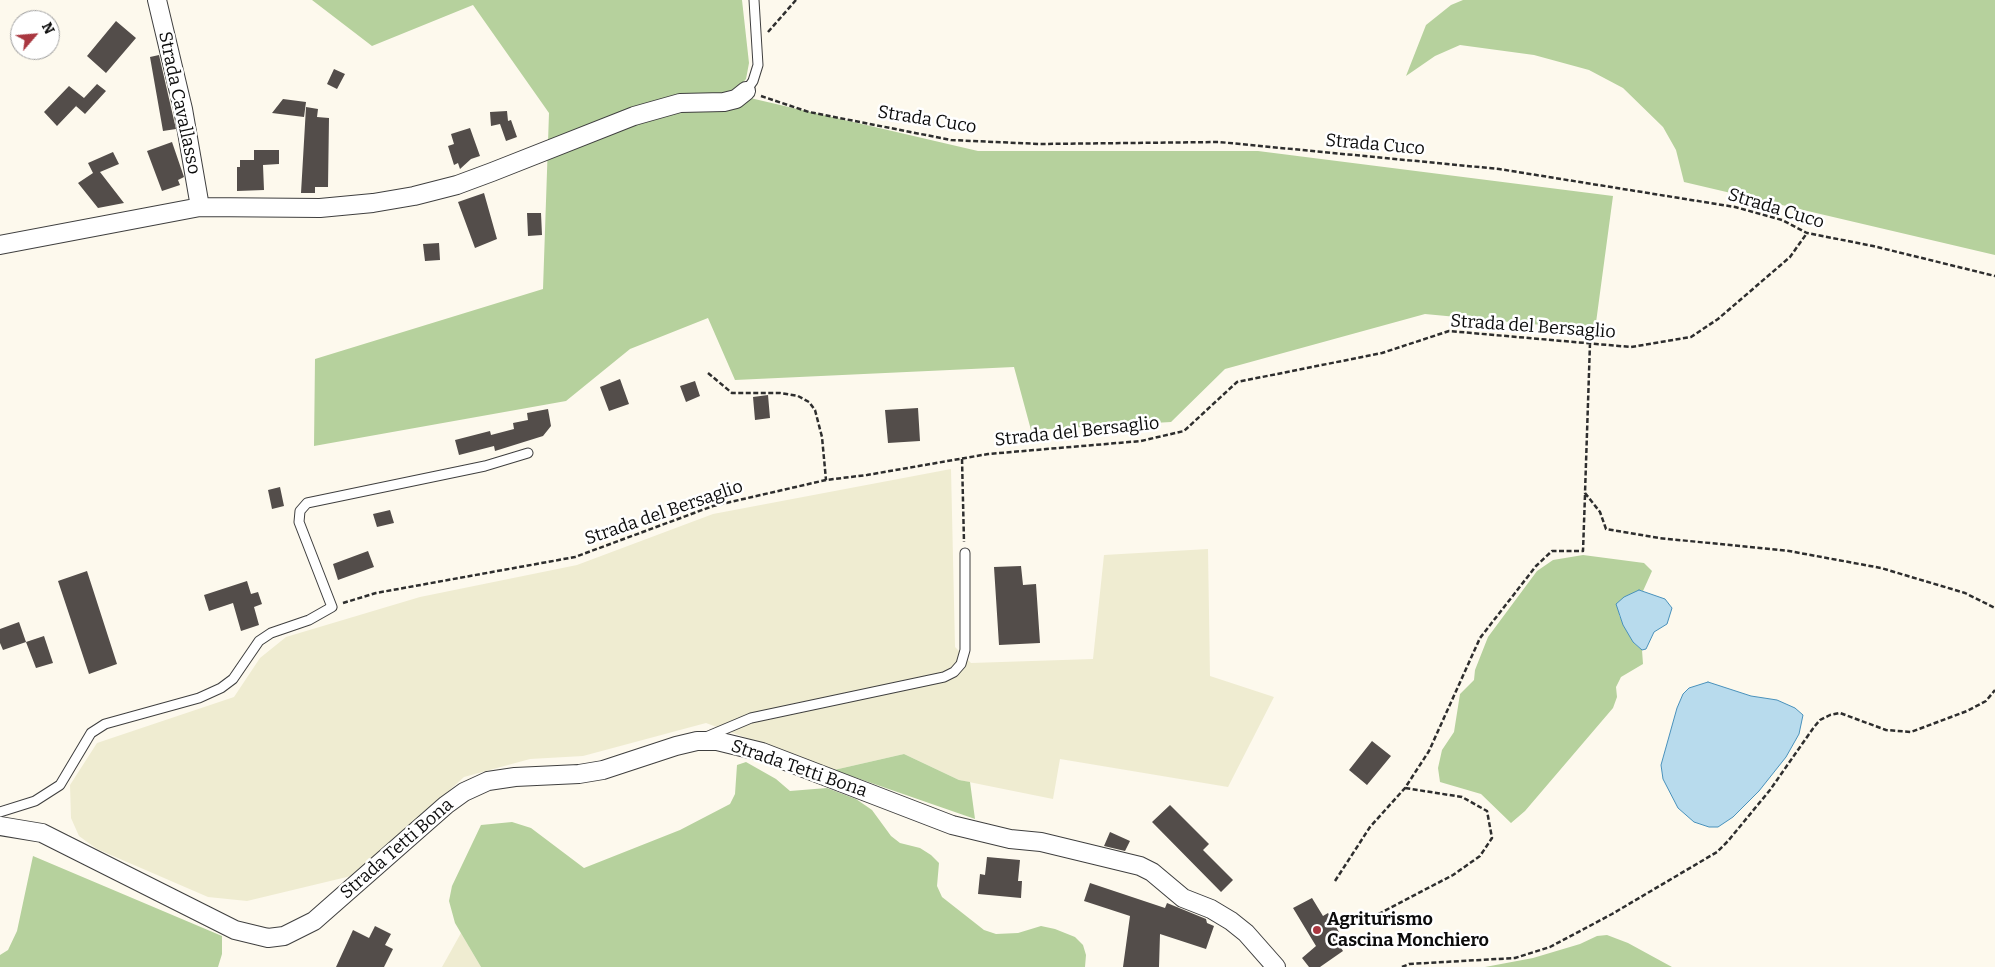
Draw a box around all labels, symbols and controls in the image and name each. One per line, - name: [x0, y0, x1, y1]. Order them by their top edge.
- north arrow: [10, 10, 60, 60]
- text: N: [38, 20, 58, 37]
- street label: Strada Cavallasso: [153, 30, 205, 176]
- street label: Strada Cuco: [876, 102, 978, 138]
- street label: Strada Cuco: [1324, 130, 1426, 160]
- street label: Strada Cuco: [1725, 184, 1827, 234]
- street label: Strada del Bersaglio: [1450, 310, 1616, 344]
- street label: Strada del Bersaglio: [994, 413, 1160, 451]
- street label: Strada del Bersaglio: [582, 476, 746, 550]
- street label: Strada Tetti Bona: [728, 736, 870, 802]
- street label: Strada Tetti Bona: [336, 794, 458, 904]
- place label: Agriturismo Cascina Monchiero: [1327, 909, 1489, 952]
- marker: Agriturismo Cascina Monchiero: [1311, 924, 1323, 936]

